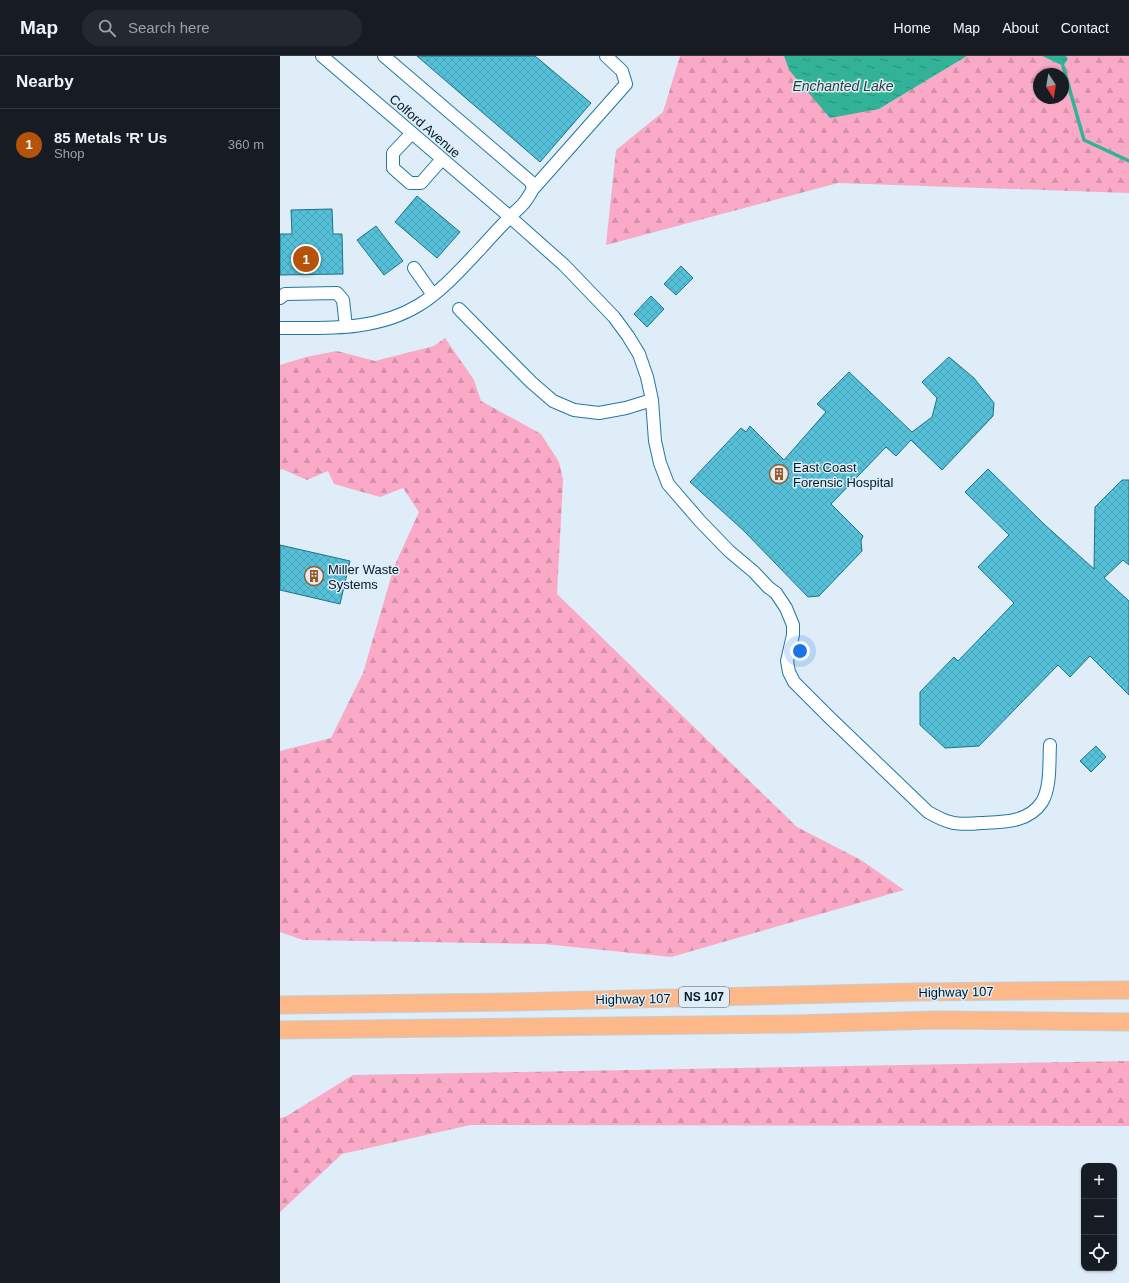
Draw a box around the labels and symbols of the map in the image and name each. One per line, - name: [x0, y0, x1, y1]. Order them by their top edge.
- north arrow: [1033, 68, 1069, 104]
- water label: Enchanted Lake: [792, 78, 894, 94]
- street label: Colford Avenue: [387, 91, 463, 161]
- pin: 1: [293, 244, 319, 274]
- place label: East Coast Forensic Hospital: [793, 460, 894, 490]
- building icon: East Coast Forensic Hospital: [768, 463, 790, 485]
- place label: Miller Waste Systems: [328, 562, 399, 592]
- building icon: Miller Waste Systems: [303, 565, 325, 587]
- your location: [790, 641, 810, 661]
- street label: Highway 107: [918, 984, 994, 1000]
- road number: NS 107: [679, 987, 729, 1007]
- street label: Highway 107: [595, 991, 671, 1007]

